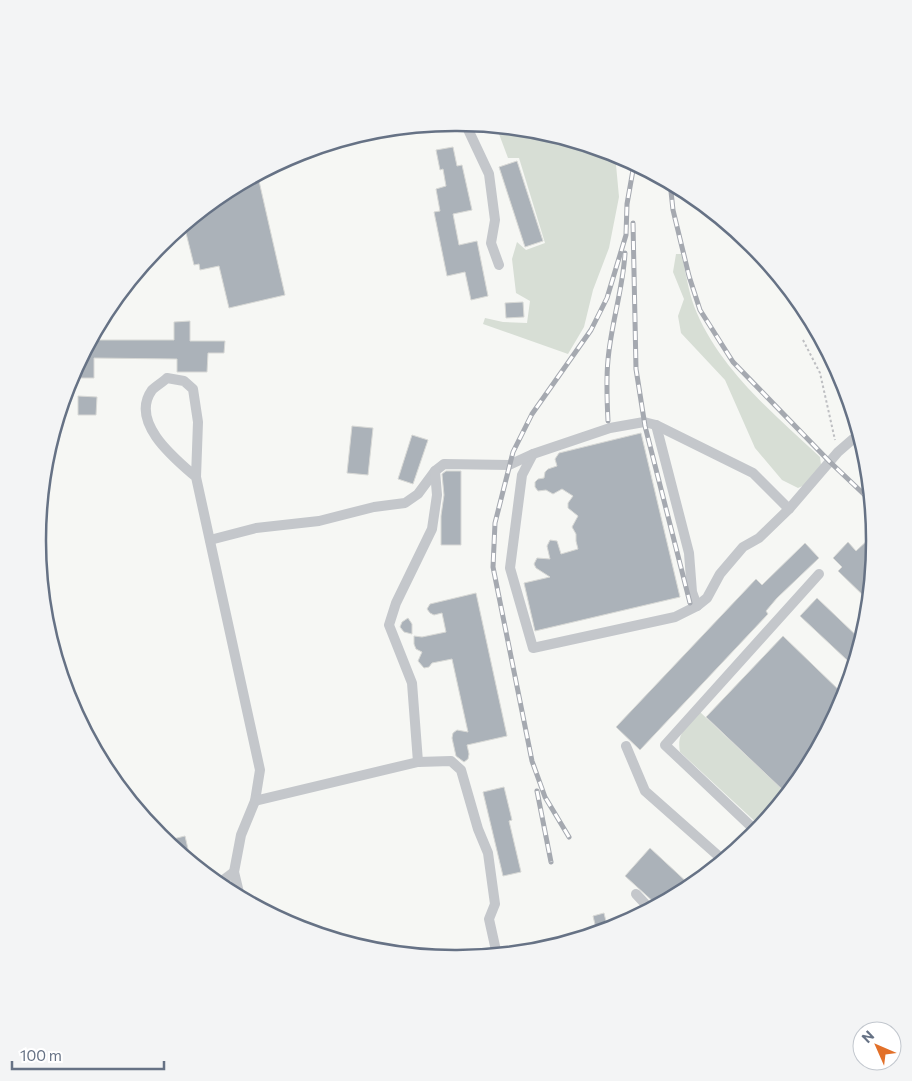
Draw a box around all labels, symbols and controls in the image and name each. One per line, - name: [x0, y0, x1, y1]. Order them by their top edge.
- north arrow: [852, 1021, 902, 1071]
- text: N: [858, 1027, 877, 1046]
- scale bar: [12, 1038, 165, 1070]
- text: 100 m: [20, 1046, 62, 1064]

